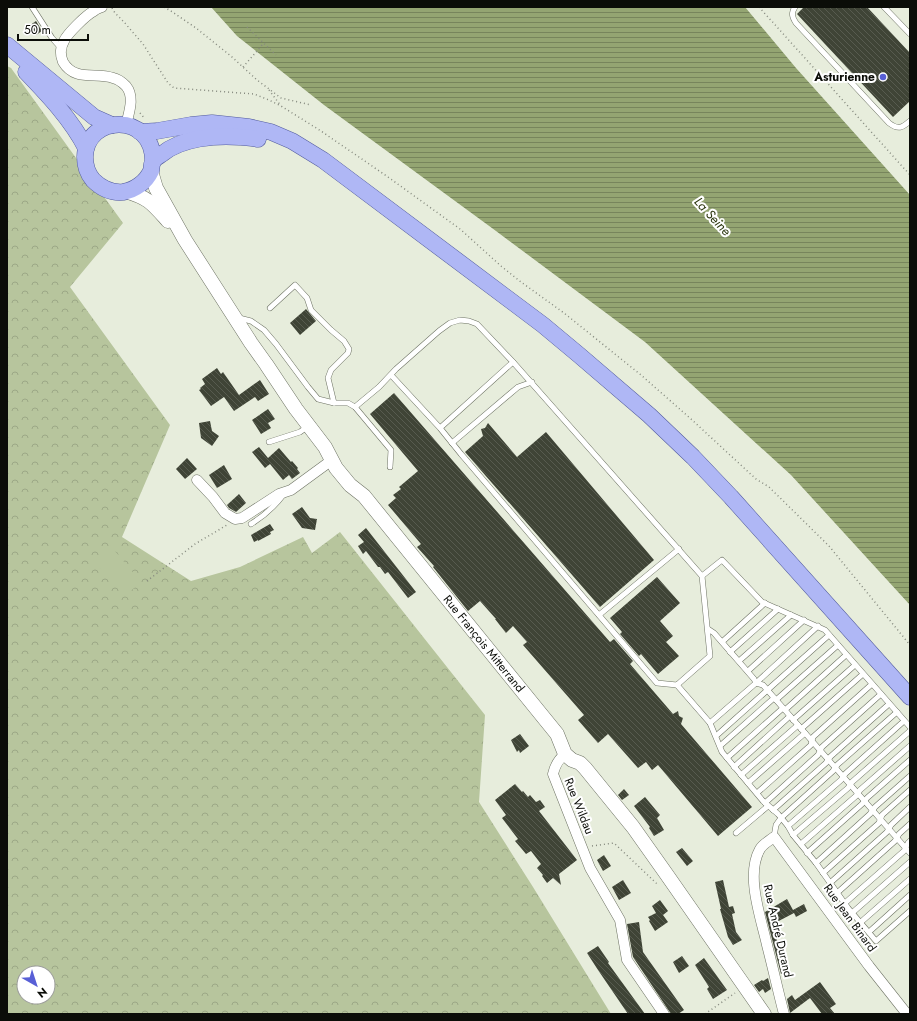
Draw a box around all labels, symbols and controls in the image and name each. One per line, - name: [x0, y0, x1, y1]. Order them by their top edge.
- scale bar: [18, 16, 88, 42]
- text: 50 m: [24, 21, 51, 39]
- place label: Asturienne: [813, 68, 875, 86]
- marker: Asturienne: [878, 72, 888, 82]
- water label: La Seine: [690, 193, 736, 240]
- street label: Rue François Mitterrand: [439, 591, 529, 696]
- street label: Rue Wildau: [560, 775, 598, 837]
- street label: Rue Jean Binard: [819, 880, 881, 956]
- street label: Rue André Durand: [759, 883, 797, 979]
- north arrow: [16, 965, 56, 1005]
- text: N: [34, 984, 51, 1002]

